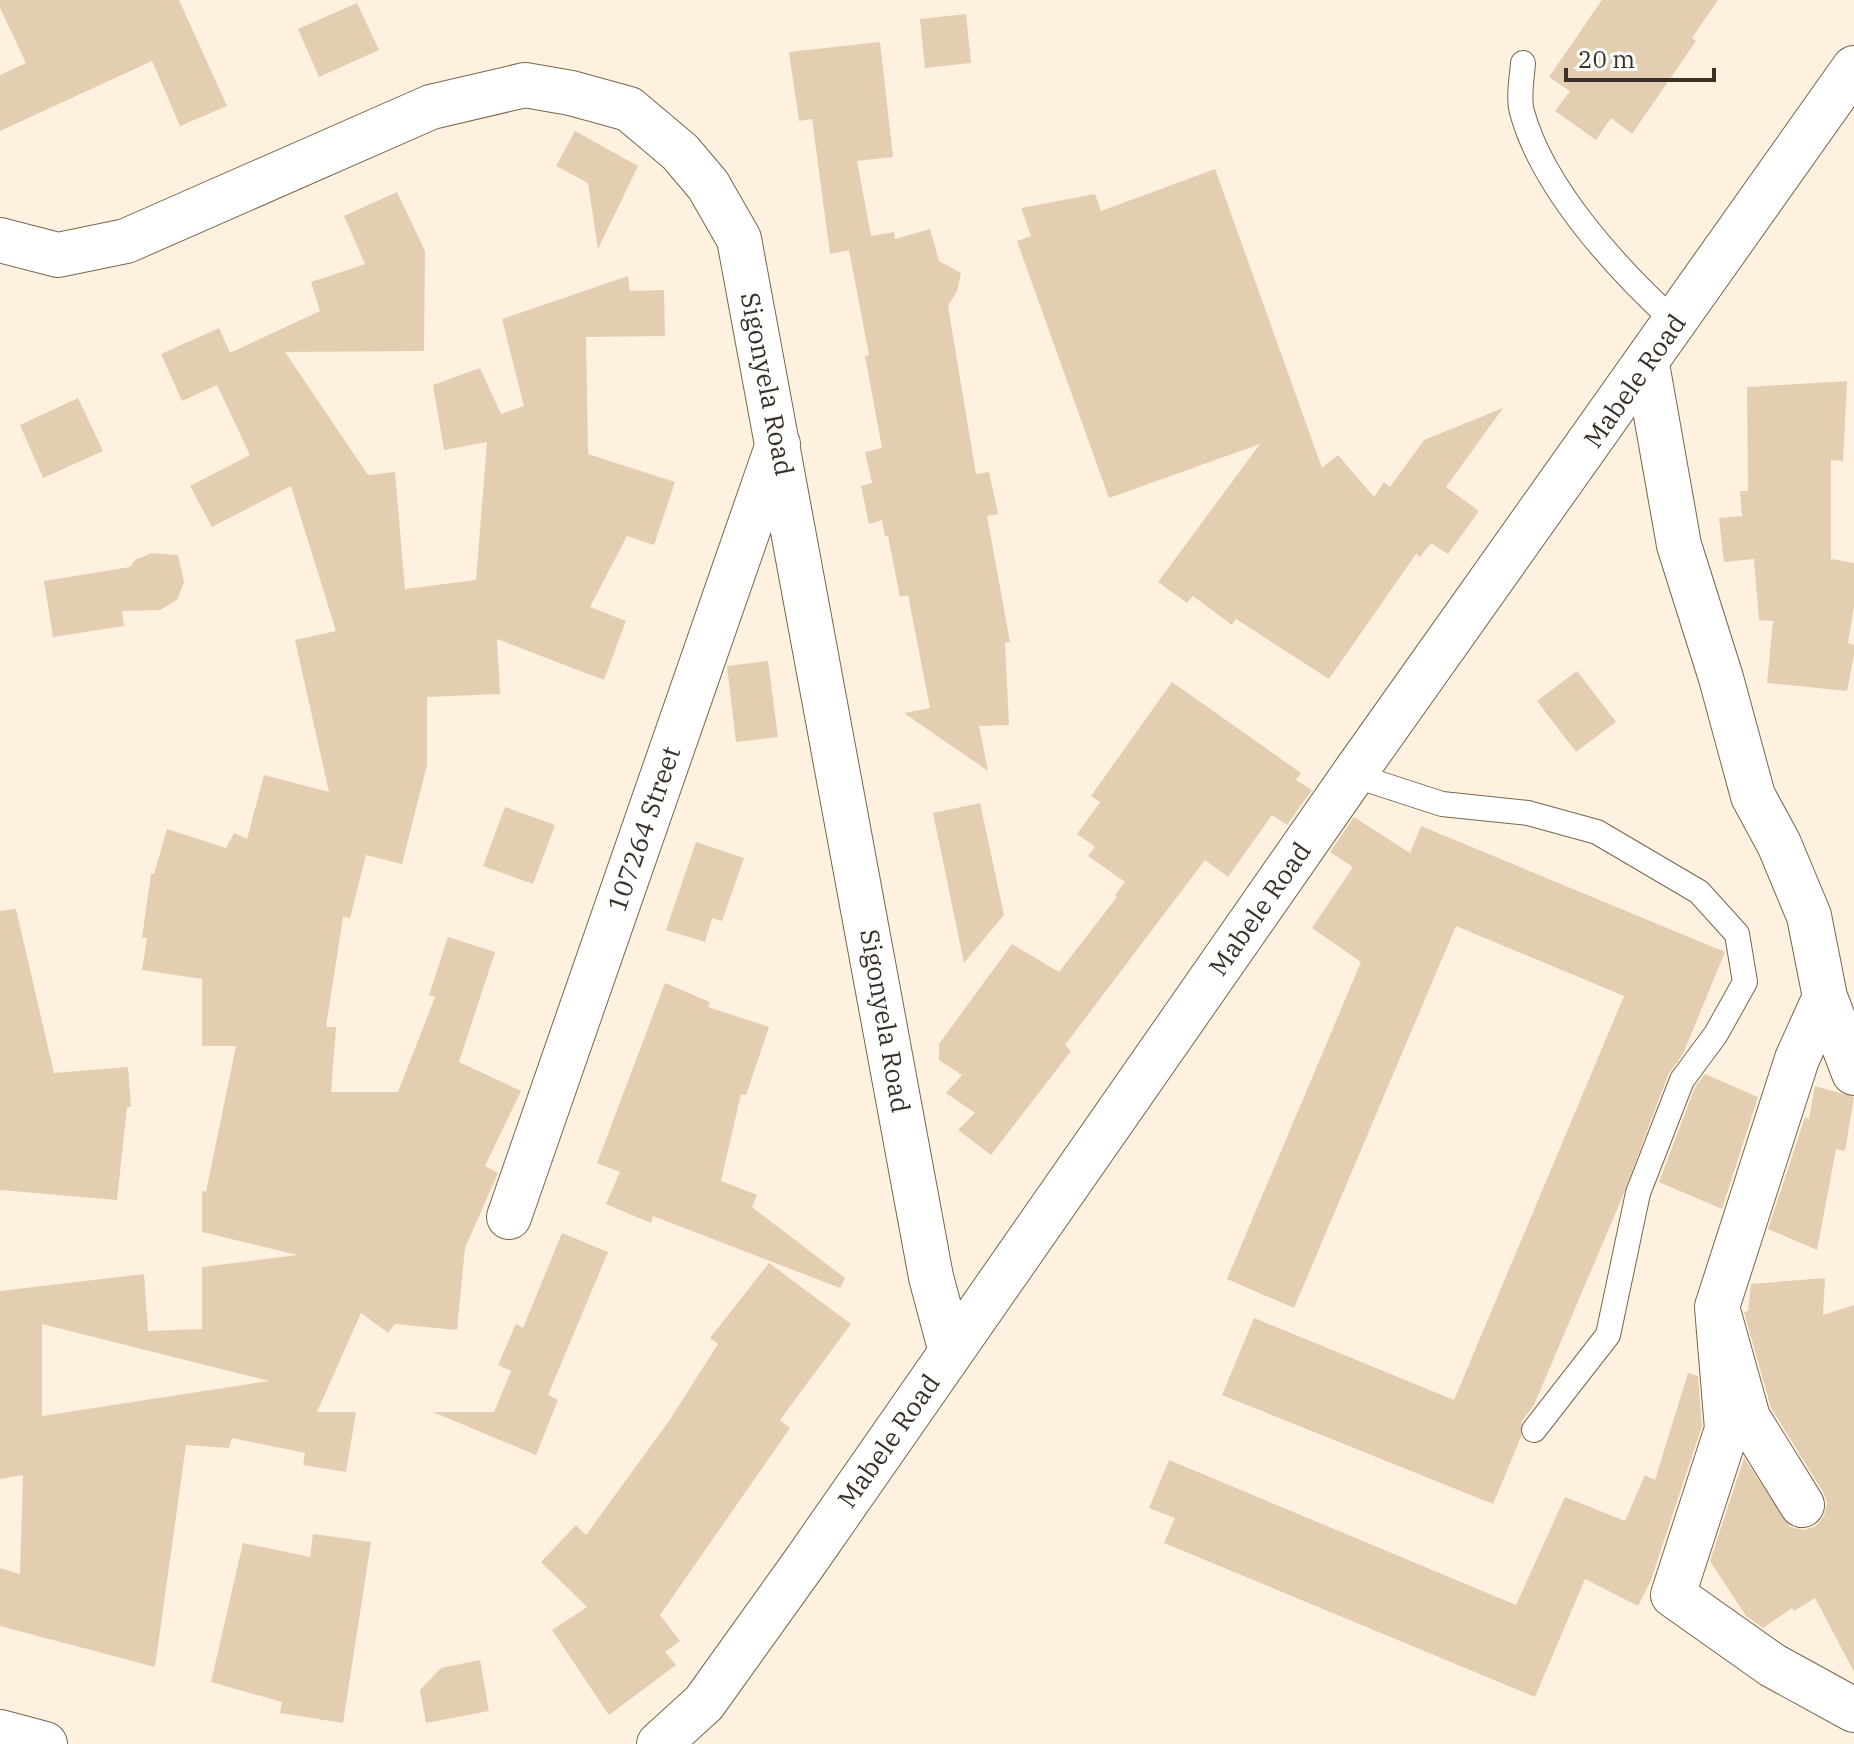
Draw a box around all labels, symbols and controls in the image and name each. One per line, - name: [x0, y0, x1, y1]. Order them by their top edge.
- scale bar: [1566, 32, 1714, 82]
- text: 20 m: [1578, 43, 1635, 75]
- street label: Sigonyela Road: [734, 289, 802, 478]
- street label: Mabele Road: [1575, 307, 1693, 454]
- street label: 107264 Street: [599, 742, 687, 916]
- street label: Mabele Road: [1200, 835, 1318, 982]
- street label: Sigonyela Road: [853, 926, 919, 1115]
- street label: Mabele Road: [829, 1367, 947, 1514]

